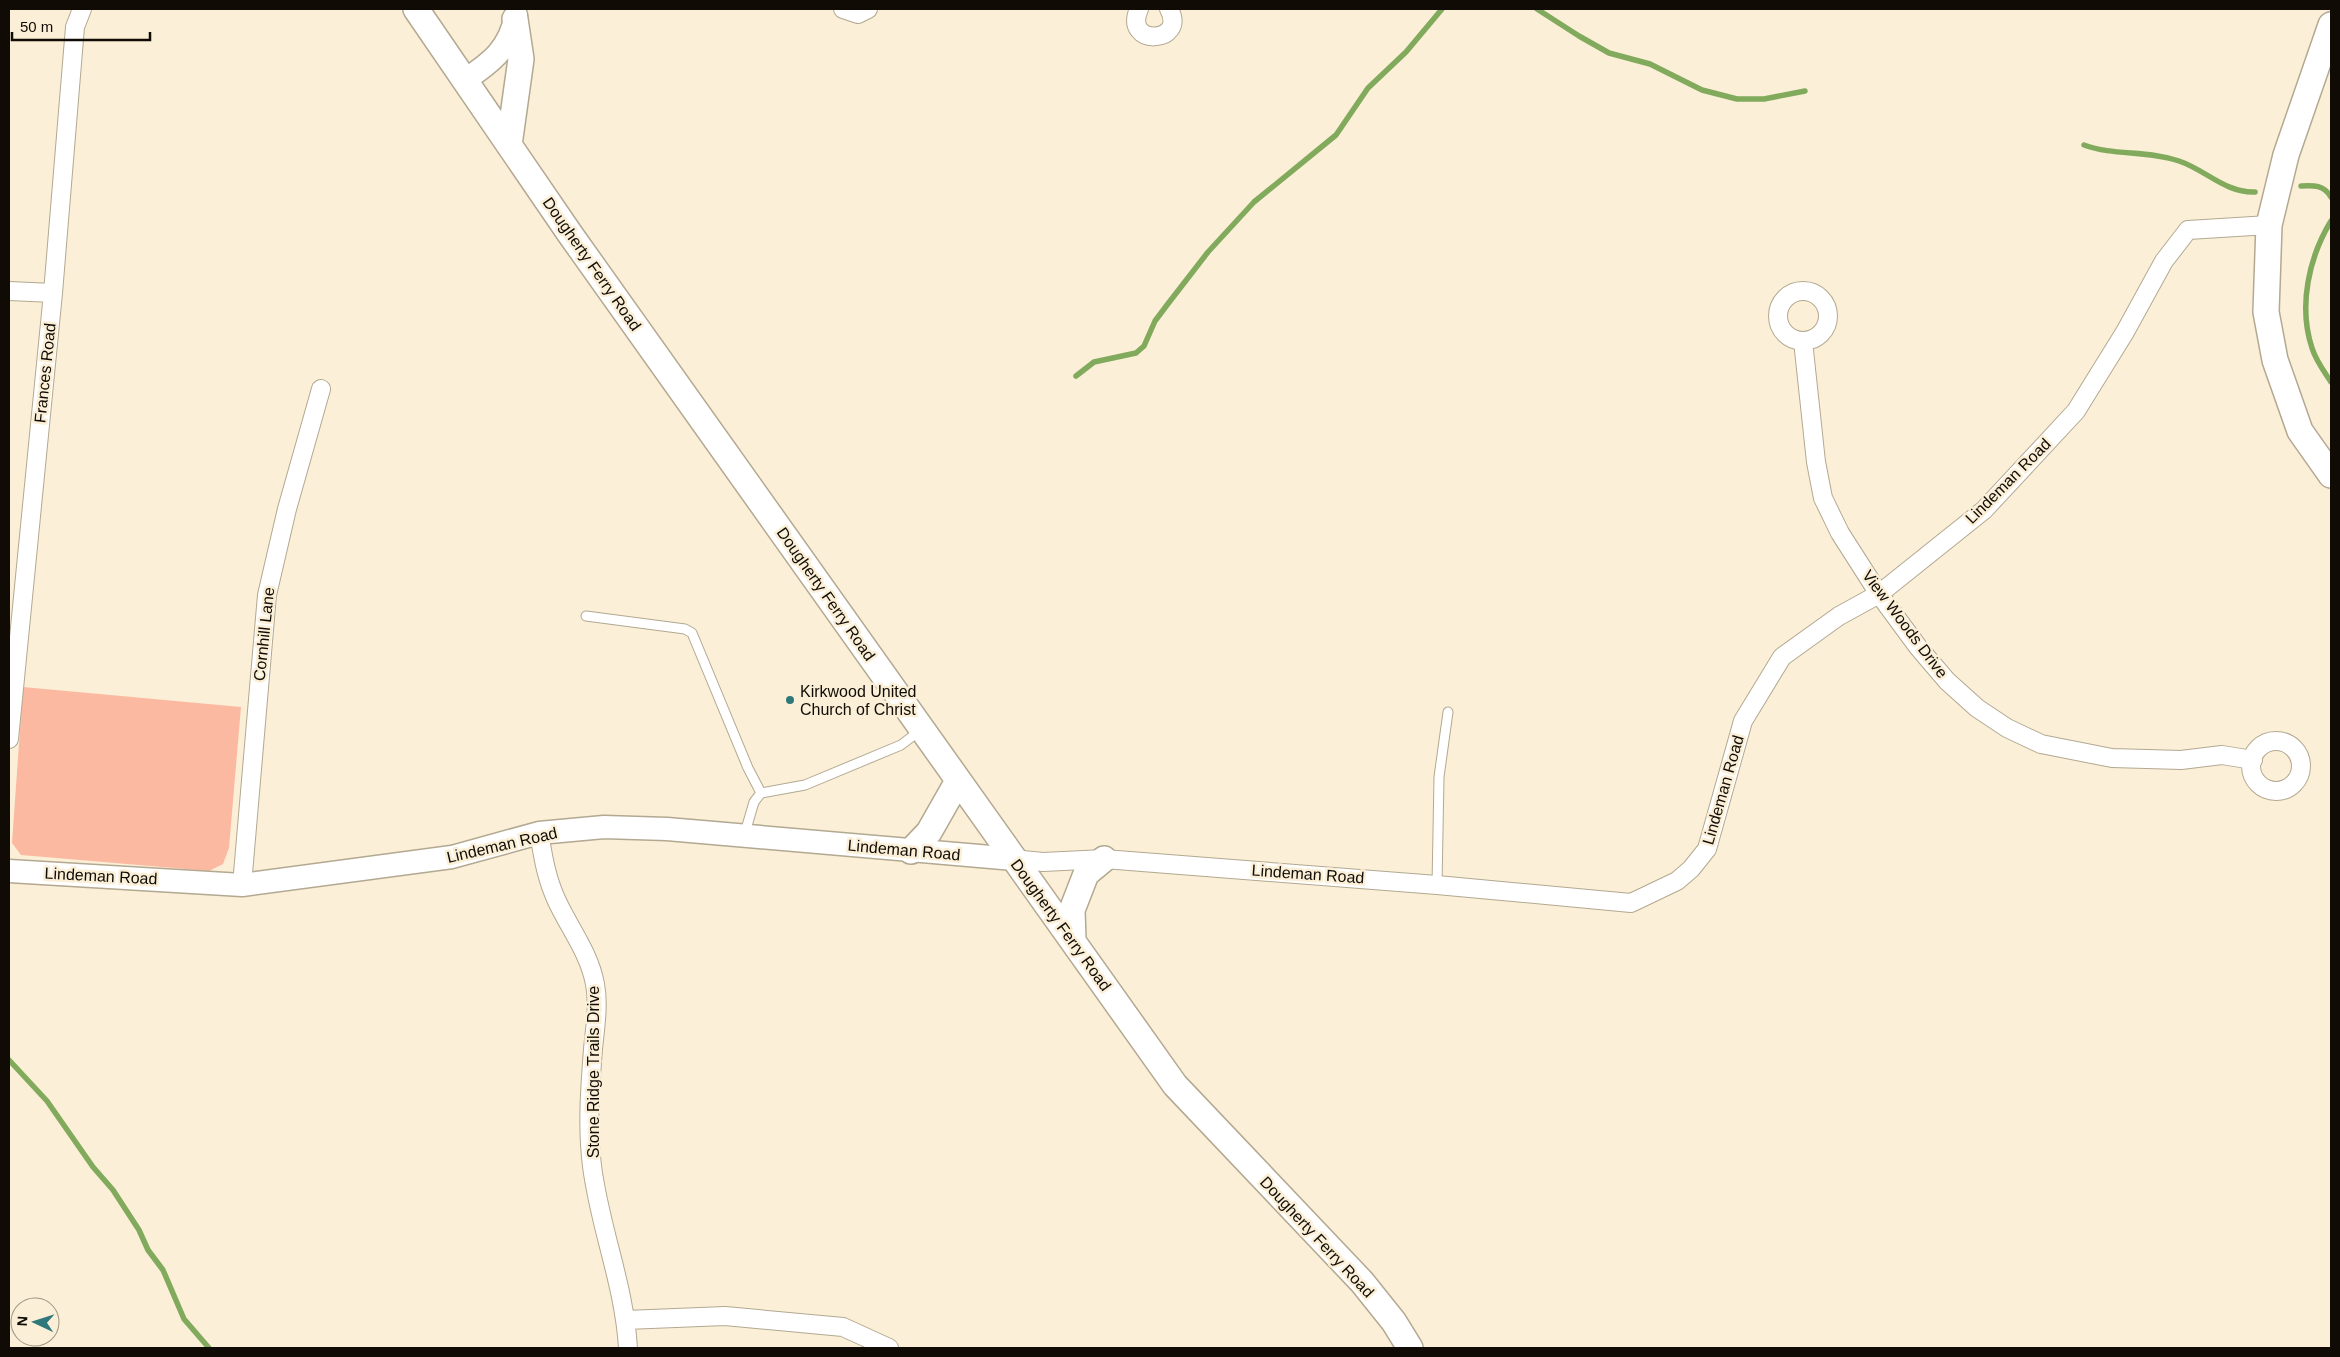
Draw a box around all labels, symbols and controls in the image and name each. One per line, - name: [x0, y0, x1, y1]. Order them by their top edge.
- scale bar: [12, 10, 150, 42]
- text: 50 m: [20, 18, 53, 35]
- street label: Dougherty Ferry Road: [540, 194, 644, 334]
- street label: Frances Road: [31, 322, 59, 424]
- street label: Lindeman Road: [1962, 435, 2054, 527]
- street label: Dougherty Ferry Road: [774, 524, 878, 664]
- street label: View Woods Drive: [1859, 567, 1951, 681]
- street label: Cornhill Lane: [251, 586, 277, 682]
- place label: Kirkwood United Church of Christ: [800, 683, 917, 718]
- marker: Kirkwood United Church of Christ: [784, 694, 796, 706]
- street label: Lindeman Road: [1699, 733, 1747, 847]
- street label: Lindeman Road: [445, 824, 559, 866]
- street label: Lindeman Road: [847, 837, 961, 863]
- street label: Dougherty Ferry Road: [1008, 856, 1114, 994]
- street label: Lindeman Road: [1251, 862, 1365, 886]
- street label: Lindeman Road: [44, 865, 158, 887]
- street label: Stone Ridge Trails Drive: [585, 986, 602, 1158]
- street label: Dougherty Ferry Road: [1257, 1173, 1377, 1301]
- north arrow: [10, 1297, 60, 1347]
- text: N: [14, 1315, 30, 1327]

